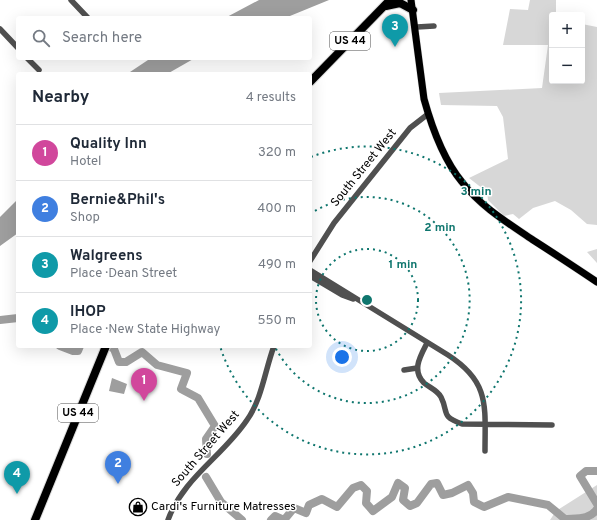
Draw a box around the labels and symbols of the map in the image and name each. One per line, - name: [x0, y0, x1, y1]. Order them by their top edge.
- pin: 3: [382, 14, 408, 47]
- road number: US 44: [330, 32, 370, 50]
- street label: South Street West: [328, 126, 400, 210]
- text: 3 min: [460, 184, 492, 200]
- text: 2 min: [424, 220, 456, 236]
- text: 1 min: [389, 257, 417, 273]
- centre of rings: [360, 293, 374, 307]
- your location: [332, 347, 352, 367]
- pin: 1: [131, 368, 157, 401]
- road number: US 44: [58, 404, 98, 422]
- street label: South Street West: [168, 407, 244, 491]
- pin: 2: [105, 451, 131, 484]
- pin: 4: [4, 461, 30, 494]
- shop icon: Cardi's Furniture Matresses: [128, 497, 148, 517]
- place label: Cardi's Furniture Matresses: [151, 499, 296, 515]

